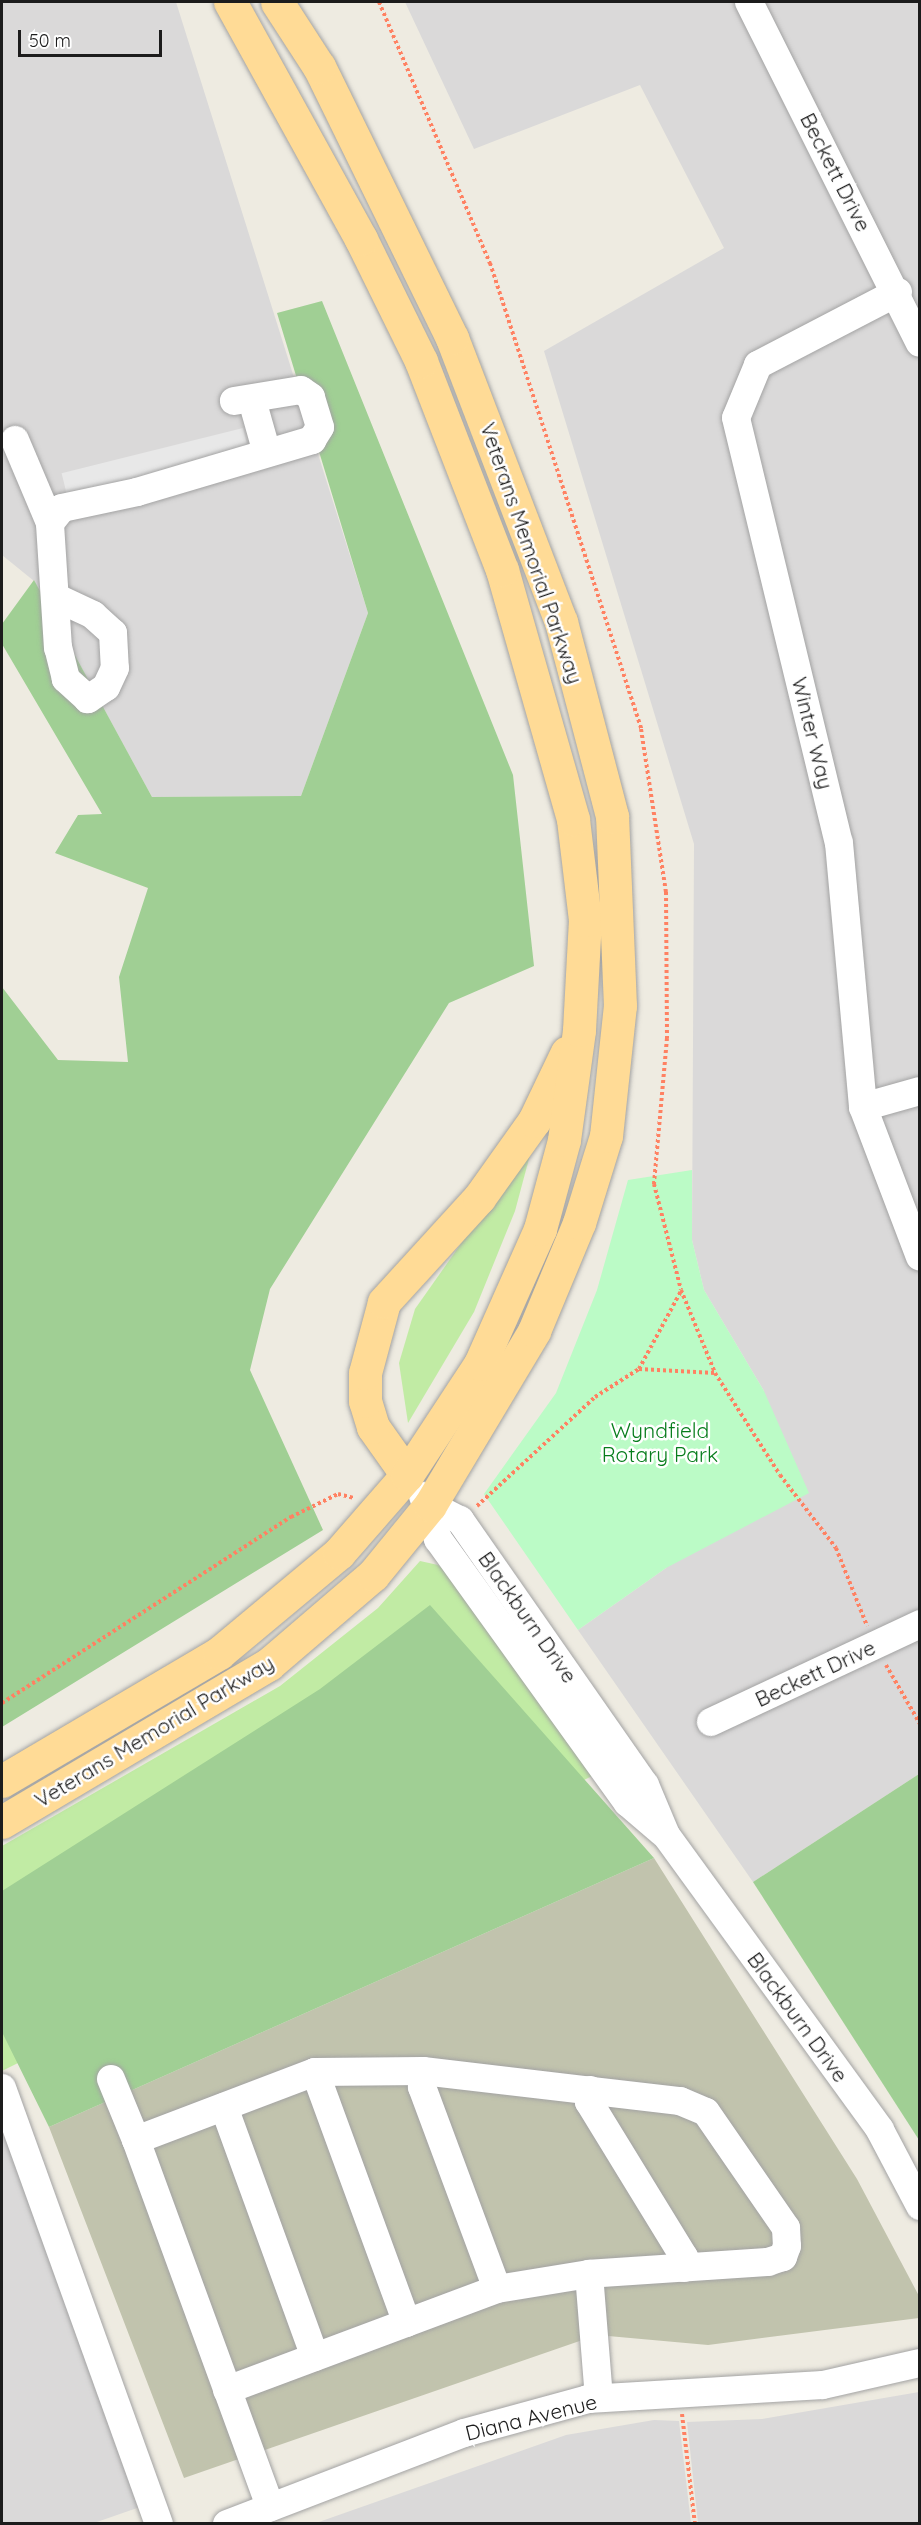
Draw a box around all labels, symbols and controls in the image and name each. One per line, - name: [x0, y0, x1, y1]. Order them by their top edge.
- scale bar: [21, 18, 165, 56]
- text: 50 m: [29, 29, 71, 52]
- street label: Beckett Drive: [795, 109, 877, 235]
- street label: Veterans Memorial Parkway: [475, 419, 589, 687]
- street label: Winter Way: [787, 674, 839, 792]
- park label: Wyndfield Rotary Park: [602, 1417, 718, 1467]
- street label: Blackburn Drive: [473, 1547, 583, 1687]
- street label: Beckett Drive: [751, 1634, 879, 1712]
- street label: Veterans Memorial Parkway: [30, 1650, 278, 1812]
- street label: Blackburn Drive: [742, 1947, 854, 2087]
- street label: Diana Avenue: [463, 2388, 599, 2446]

